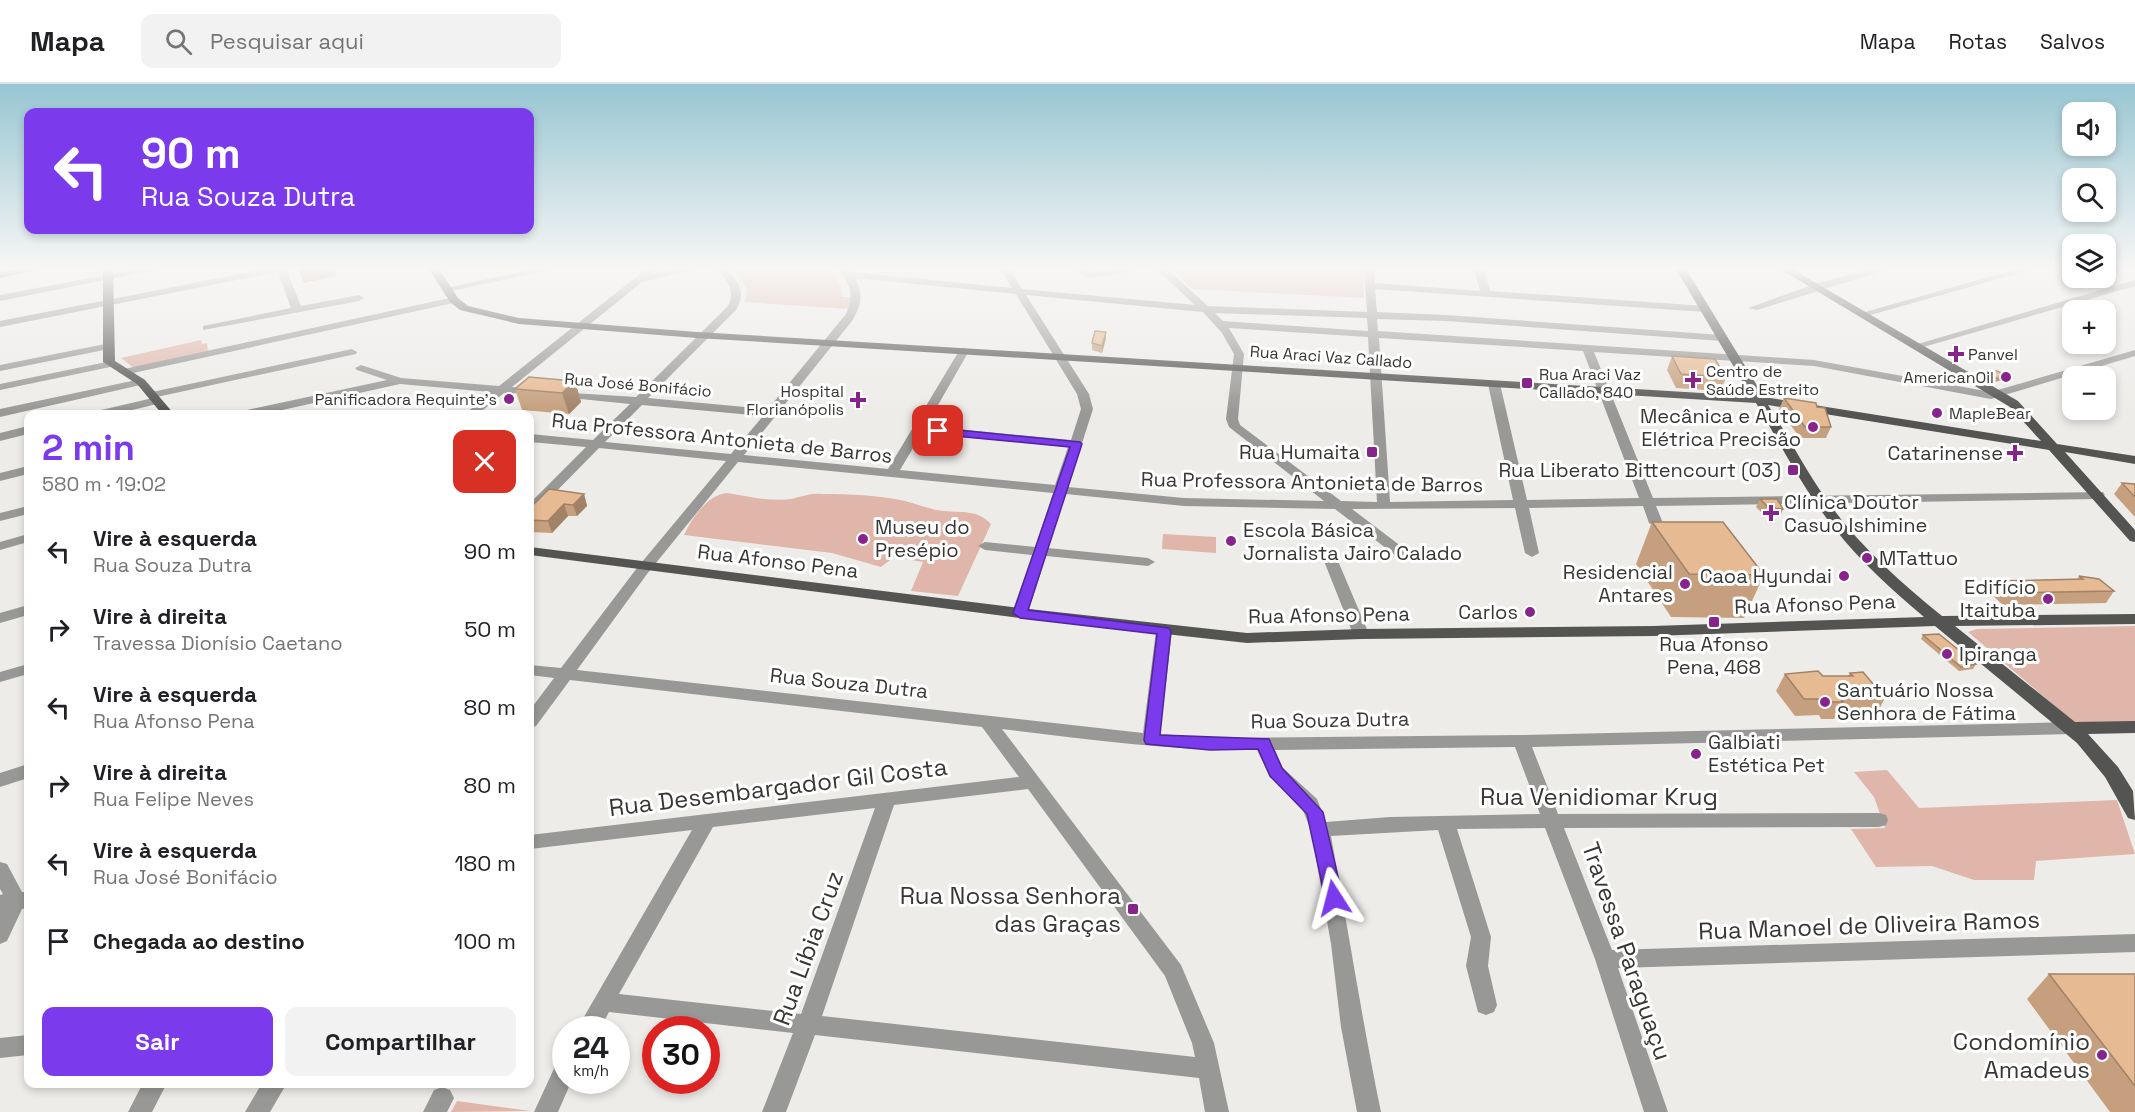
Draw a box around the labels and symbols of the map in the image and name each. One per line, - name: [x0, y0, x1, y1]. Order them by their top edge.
- street label: Rua Araci Vaz Callado: [1249, 341, 1413, 373]
- place label: Panvel: [1968, 344, 2018, 365]
- marker: Panvel: [1949, 347, 1963, 361]
- place label: Centro de Saúde Estreito: [1706, 361, 1819, 400]
- place label: Rua Araci Vaz Callado, 840: [1539, 364, 1641, 403]
- place label: AmericanOil: [1904, 367, 1994, 388]
- street label: Rua José Bonifácio: [564, 368, 712, 402]
- marker: AmericanOil: [1999, 370, 2013, 384]
- marker: Centro de Saúde Estreito: [1684, 371, 1702, 389]
- marker: Rua Araci Vaz Callado, 840: [1520, 376, 1534, 390]
- place label: Hospital Florianópolis: [746, 381, 844, 420]
- place label: Panificadora Requinte's: [315, 389, 497, 410]
- marker: Hospital Florianópolis: [849, 391, 867, 409]
- marker: Panificadora Requinte's: [502, 392, 516, 406]
- place label: Mecânica e Auto Elétrica Precisão: [1640, 403, 1801, 452]
- place label: MapleBear: [1949, 403, 2031, 424]
- pin: [912, 405, 963, 456]
- marker: MapleBear: [1930, 406, 1944, 420]
- street label: Rua Professora Antonieta de Barros: [550, 407, 894, 469]
- marker: Mecânica e Auto Elétrica Precisão: [1806, 420, 1820, 434]
- place label: Rua Humaita: [1239, 439, 1360, 465]
- place label: Catarinense: [1887, 440, 2003, 466]
- marker: Rua Humaita: [1365, 445, 1379, 459]
- marker: Catarinense: [2008, 446, 2022, 460]
- place label: Rua Liberato Bittencourt (03): [1498, 457, 1781, 483]
- marker: Rua Liberato Bittencourt (03): [1786, 463, 1800, 477]
- street label: Rua Professora Antonieta de Barros: [1141, 466, 1483, 498]
- place label: Clínica Doutor Casuo Ishimine: [1784, 489, 1927, 538]
- marker: Clínica Doutor Casuo Ishimine: [1762, 504, 1780, 522]
- place label: Museu do Presépio: [875, 514, 970, 563]
- place label: Escola Básica Jornalista Jairo Calado: [1243, 517, 1462, 566]
- marker: Museu do Presépio: [856, 532, 870, 546]
- marker: Escola Básica Jornalista Jairo Calado: [1224, 534, 1238, 548]
- street label: Rua Afonso Pena: [696, 538, 860, 584]
- place label: MTattuo: [1879, 545, 1958, 571]
- marker: MTattuo: [1860, 551, 1874, 565]
- place label: Residencial Antares: [1563, 559, 1673, 608]
- place label: Caoa Hyundai: [1700, 563, 1832, 589]
- marker: Caoa Hyundai: [1837, 569, 1851, 583]
- place label: Edifício Itaituba: [1960, 574, 2036, 623]
- marker: Residencial Antares: [1678, 577, 1692, 591]
- street label: Rua Afonso Pena: [1734, 588, 1896, 620]
- marker: Edifício Itaituba: [2041, 592, 2055, 606]
- place label: Carlos: [1458, 599, 1518, 625]
- street label: Rua Afonso Pena: [1248, 601, 1410, 629]
- marker: Carlos: [1523, 605, 1537, 619]
- marker: Rua Afonso Pena, 468: [1707, 615, 1721, 629]
- place label: Rua Afonso Pena, 468: [1659, 631, 1769, 680]
- place label: Ipiranga: [1959, 641, 2037, 667]
- marker: Ipiranga: [1940, 647, 1954, 661]
- street label: Rua Souza Dutra: [769, 662, 929, 704]
- place label: Santuário Nossa Senhora de Fátima: [1837, 677, 2016, 726]
- marker: Santuário Nossa Senhora de Fátima: [1818, 695, 1832, 709]
- street label: Rua Souza Dutra: [1250, 706, 1410, 734]
- place label: Galbiati Estética Pet: [1708, 729, 1825, 778]
- marker: Galbiati Estética Pet: [1689, 747, 1703, 761]
- street label: Rua Desembargador Gil Costa: [607, 751, 949, 823]
- street label: Rua Venidiomar Krug: [1480, 781, 1718, 812]
- street label: Travessa Paraguaçu: [1575, 838, 1679, 1064]
- position arrow: [1302, 866, 1366, 930]
- street label: Rua Líbia Cruz: [766, 867, 850, 1029]
- place label: Rua Nossa Senhora das Graças: [900, 880, 1121, 939]
- marker: Rua Nossa Senhora das Graças: [1126, 902, 1140, 916]
- street label: Rua Manoel de Oliveira Ramos: [1698, 904, 2040, 946]
- speed limit sign: 30: [642, 1016, 720, 1094]
- place label: Condomínio Amadeus: [1953, 1026, 2090, 1085]
- marker: Condomínio Amadeus: [2095, 1048, 2109, 1062]

